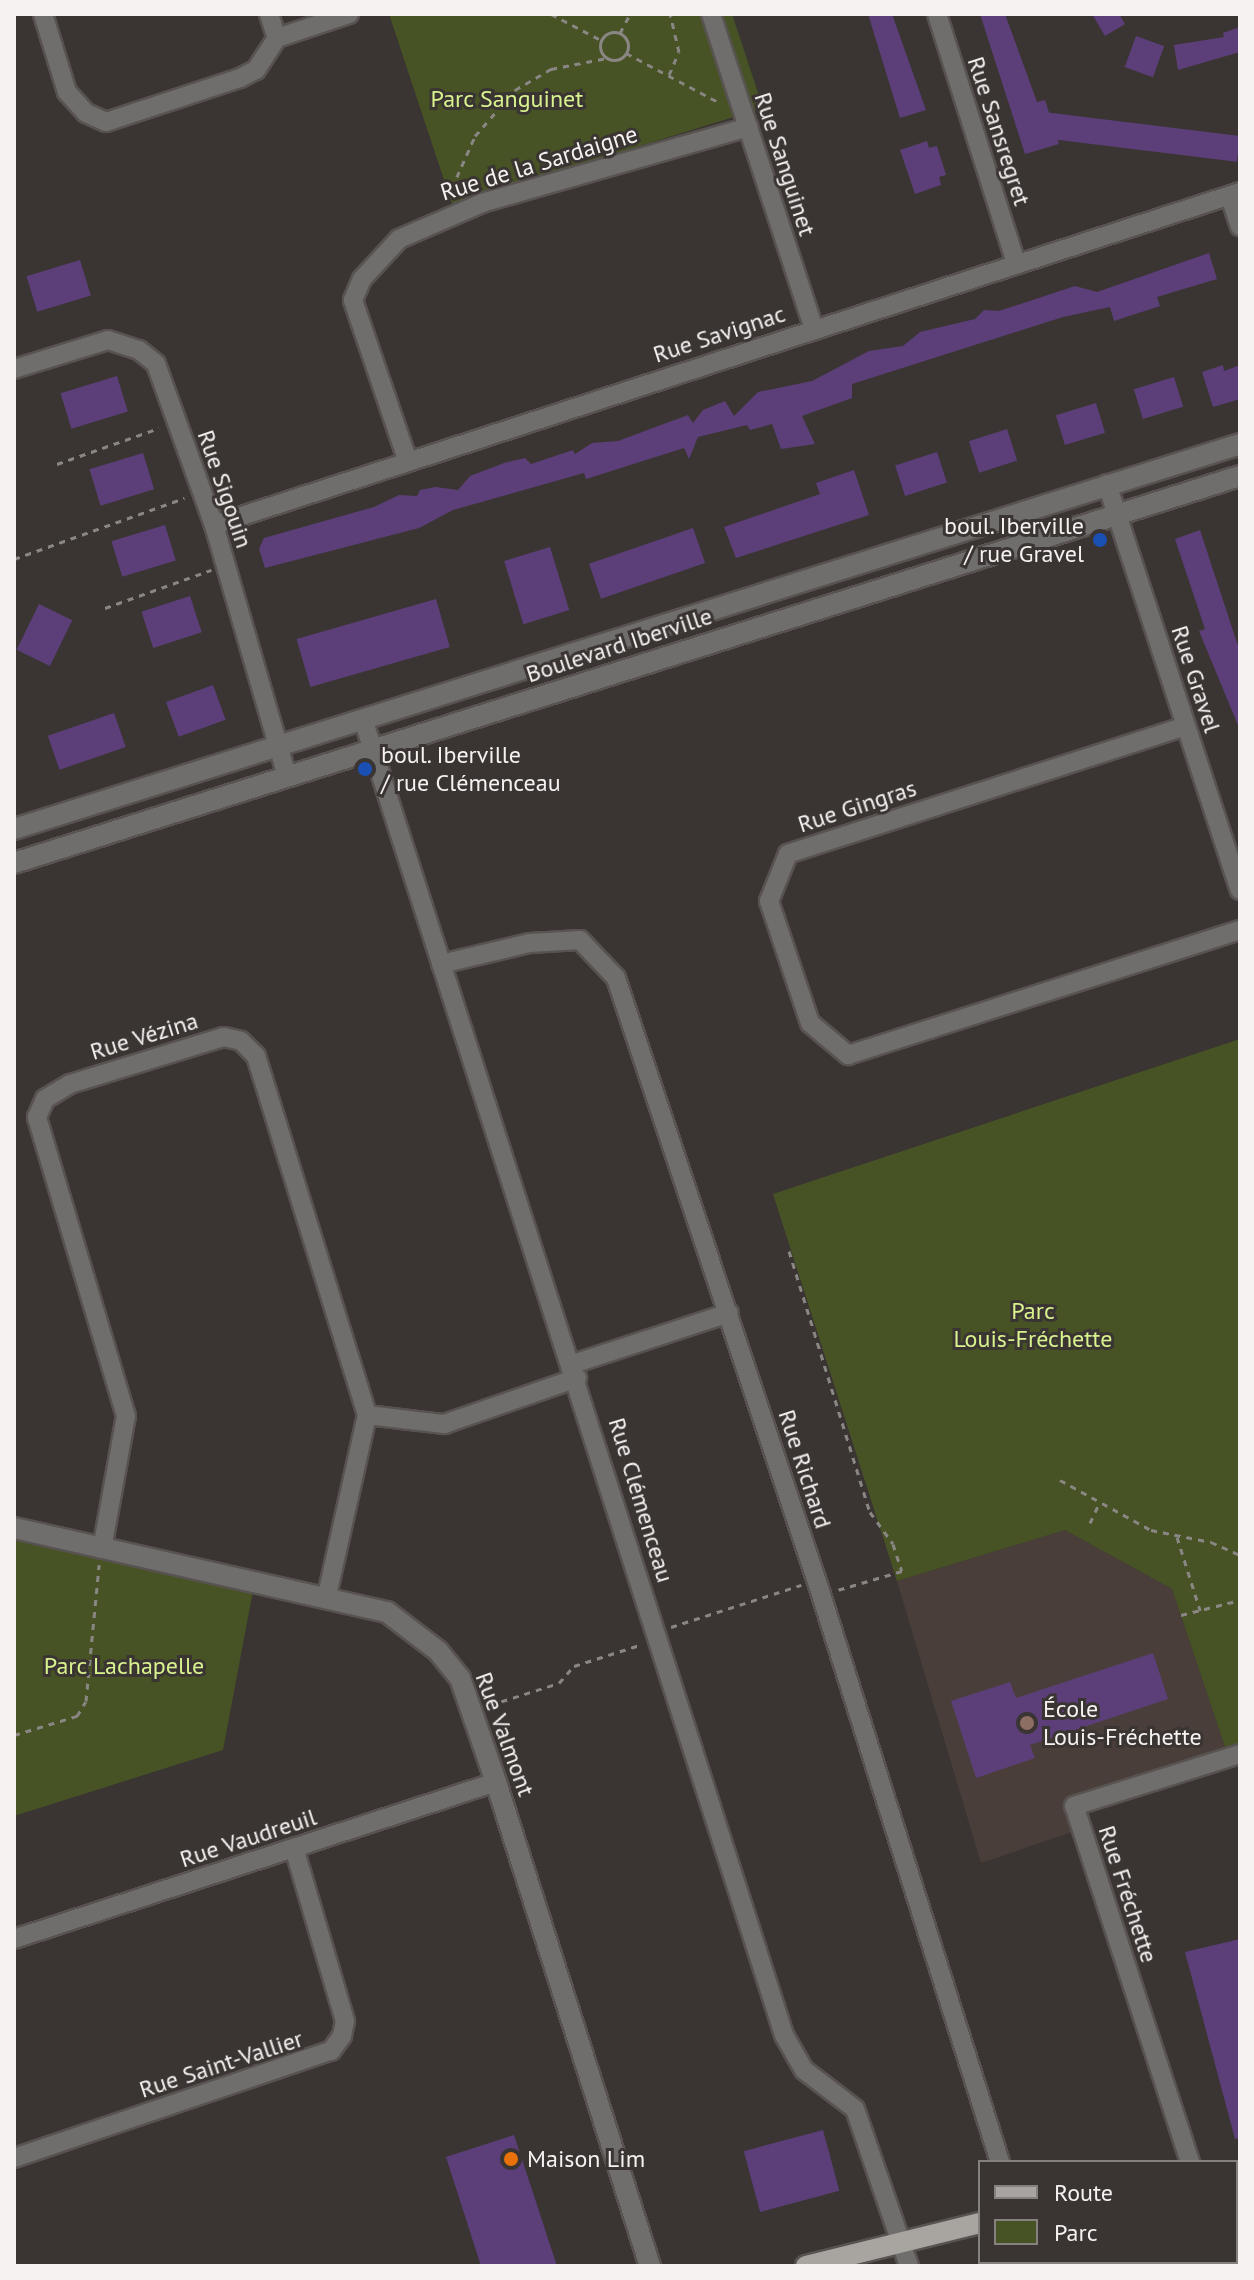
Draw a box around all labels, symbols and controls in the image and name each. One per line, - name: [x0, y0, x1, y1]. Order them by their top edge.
- street label: Rue Sansregret: [961, 53, 1037, 209]
- park label: Parc Sanguinet: [430, 85, 584, 113]
- street label: Rue Sanguinet: [748, 89, 822, 239]
- street label: Rue de la Sardaigne: [437, 119, 641, 207]
- street label: Rue Savignac: [649, 299, 789, 369]
- street label: Rue Sigouin: [191, 426, 259, 552]
- place label: boul. Iberville / rue Gravel: [942, 512, 1084, 568]
- marker: boul. Iberville / rue Gravel: [1091, 531, 1109, 549]
- street label: Boulevard Iberville: [522, 601, 716, 689]
- street label: Rue Gravel: [1165, 622, 1227, 736]
- place label: boul. Iberville / rue Clémenceau: [381, 741, 561, 797]
- marker: boul. Iberville / rue Clémenceau: [356, 760, 374, 778]
- street label: Rue Gingras: [794, 773, 920, 839]
- street label: Rue Vézina: [86, 1006, 202, 1066]
- park label: Parc Louis-Fréchette: [954, 1297, 1112, 1353]
- street label: Rue Richard: [772, 1406, 838, 1532]
- street label: Rue Clémenceau: [602, 1414, 680, 1586]
- park label: Parc Lachapelle: [44, 1652, 204, 1680]
- street label: Rue Valmont: [469, 1668, 541, 1800]
- place label: École Louis-Fréchette: [1043, 1695, 1202, 1751]
- marker: École Louis-Fréchette: [1018, 1714, 1036, 1732]
- street label: Rue Vaudreuil: [176, 1802, 320, 1874]
- street label: Rue Fréchette: [1092, 1822, 1164, 1966]
- street label: Rue Saint-Vallier: [136, 2024, 306, 2104]
- place label: Maison Lim: [527, 2145, 645, 2173]
- marker: Maison Lim: [502, 2150, 520, 2168]
- legend: [978, 2160, 1238, 2264]
- text: Route: [1054, 2177, 1113, 2208]
- text: Parc: [1054, 2217, 1097, 2248]

